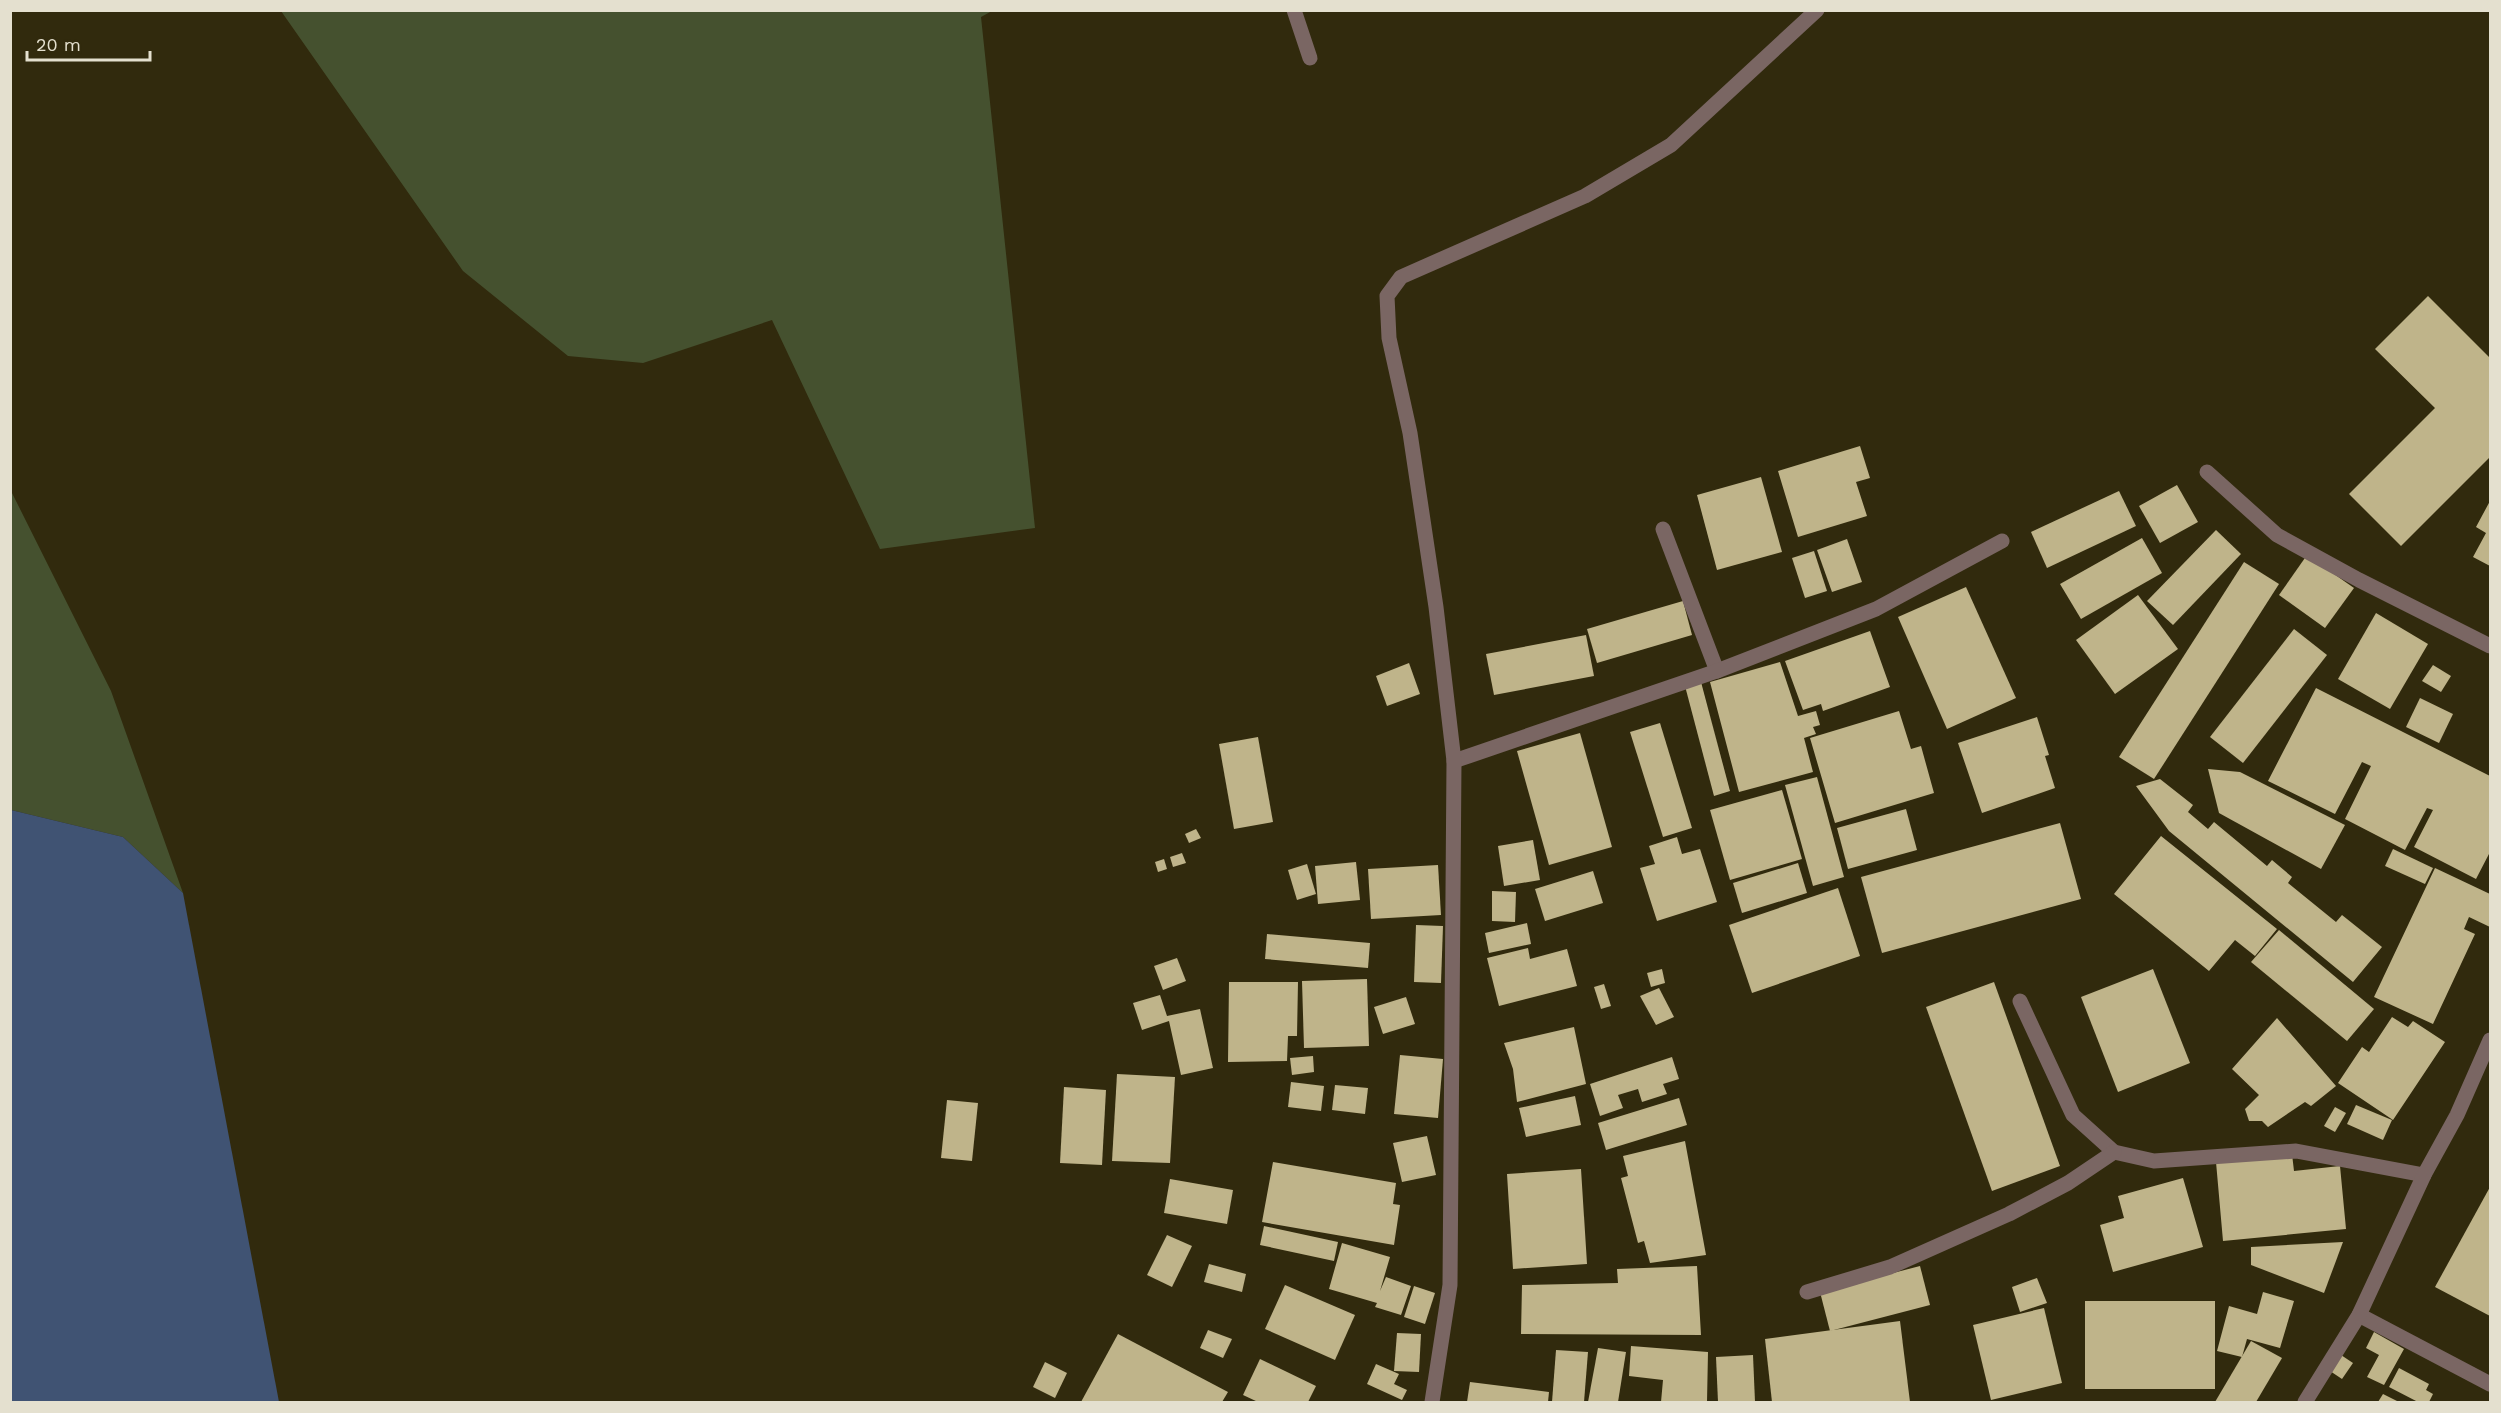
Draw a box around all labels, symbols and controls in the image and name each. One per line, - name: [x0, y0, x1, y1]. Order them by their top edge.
- scale bar: [27, 24, 150, 62]
- text: 20 m: [36, 34, 81, 55]

